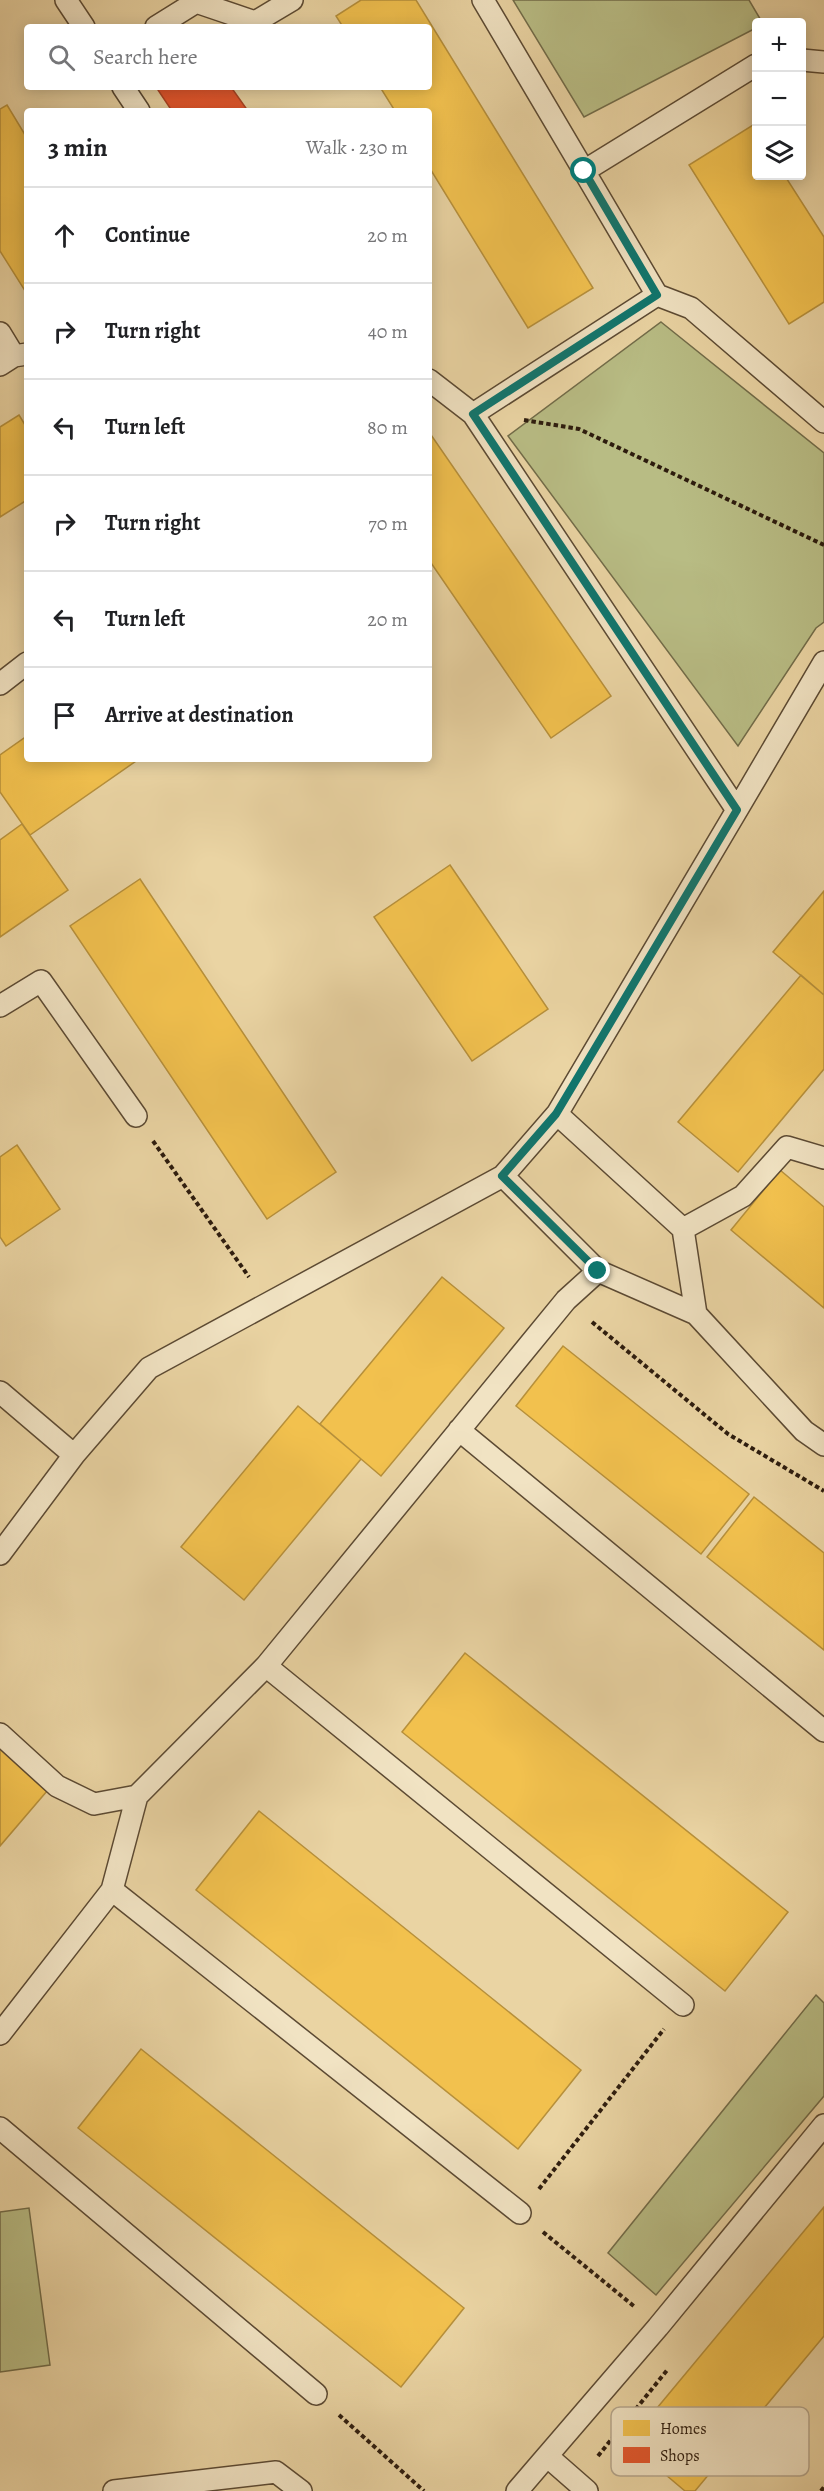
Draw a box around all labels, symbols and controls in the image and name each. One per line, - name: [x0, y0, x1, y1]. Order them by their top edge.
- map controls: [752, 18, 806, 180]
- button: +: [752, 18, 806, 72]
- search box: [24, 24, 432, 90]
- icon: search: [45, 41, 78, 74]
- text: Search here: [93, 42, 198, 72]
- button: −: [752, 72, 806, 126]
- button: layers: [752, 126, 806, 180]
- text: 3 min: [48, 130, 108, 165]
- text: Walk · 230 m: [306, 134, 408, 161]
- route start: [570, 157, 596, 183]
- icon: ahead: [48, 219, 81, 252]
- text: Continue: [105, 220, 190, 250]
- text: 20 m: [367, 222, 408, 249]
- icon: right: [48, 315, 81, 348]
- text: Turn right: [105, 316, 201, 346]
- text: 40 m: [368, 318, 408, 345]
- icon: left: [48, 411, 81, 444]
- text: Turn left: [105, 412, 185, 442]
- text: 80 m: [367, 414, 408, 441]
- icon: right: [48, 507, 81, 540]
- text: Turn right: [105, 508, 201, 538]
- text: 70 m: [368, 510, 408, 537]
- icon: left: [48, 603, 81, 636]
- text: Turn left: [105, 604, 185, 634]
- text: 20 m: [367, 606, 408, 633]
- icon: arrive: [48, 699, 81, 732]
- text: Arrive at destination: [105, 700, 294, 730]
- route end: [584, 1257, 610, 1283]
- legend: [611, 2407, 809, 2476]
- text: Homes: [660, 2418, 707, 2440]
- text: Shops: [660, 2445, 700, 2467]

